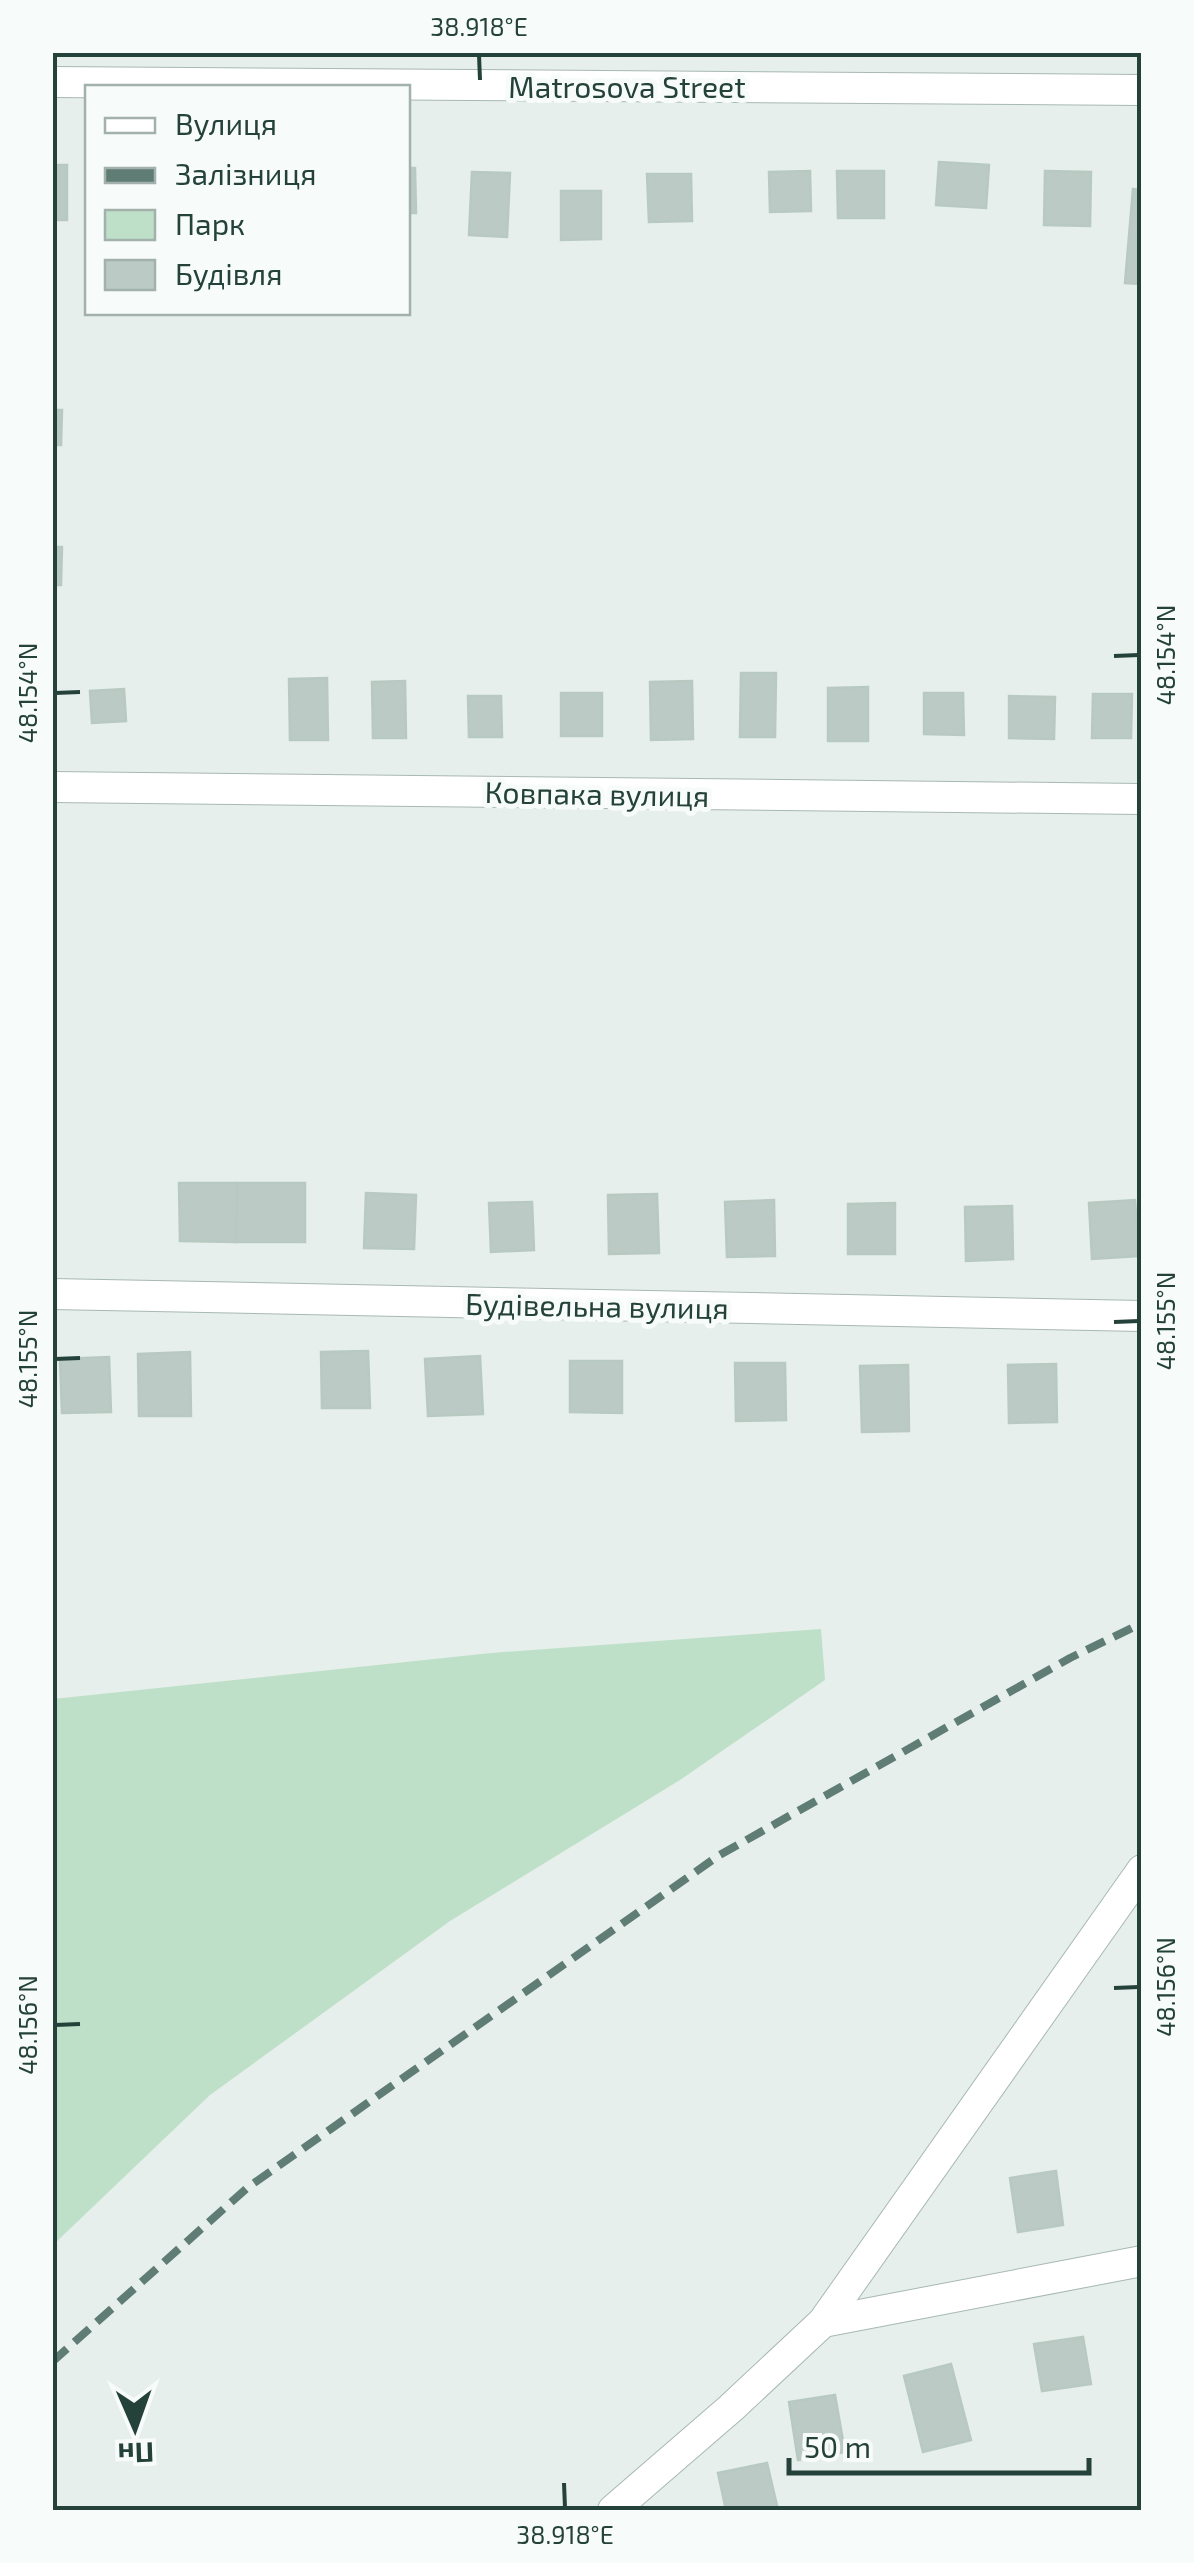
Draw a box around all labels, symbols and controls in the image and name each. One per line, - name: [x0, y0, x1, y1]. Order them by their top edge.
- text: 38.918°E: [430, 11, 528, 41]
- street label: Matrosova Street: [508, 68, 746, 104]
- legend: [85, 85, 410, 315]
- text: Вулиця: [175, 105, 277, 142]
- text: Залізниця: [175, 155, 317, 191]
- text: Парк: [175, 205, 245, 241]
- text: Будівля: [175, 255, 282, 292]
- text: 48.154°N: [1150, 605, 1180, 705]
- text: 48.154°N: [12, 643, 42, 743]
- street label: Ковпака вулиця: [484, 773, 710, 814]
- text: 48.155°N: [1150, 1272, 1180, 1370]
- street label: Будівельна вулиця: [465, 1285, 729, 1326]
- text: 48.155°N: [12, 1310, 42, 1408]
- text: 48.156°N: [1150, 1937, 1180, 2037]
- text: 48.156°N: [12, 1975, 42, 2075]
- north arrow: [85, 2378, 185, 2478]
- scale bar: [789, 2413, 1089, 2475]
- text: 50 m: [804, 2428, 871, 2464]
- text: Пн: [117, 2436, 155, 2472]
- text: 38.918°E: [516, 2519, 614, 2549]

